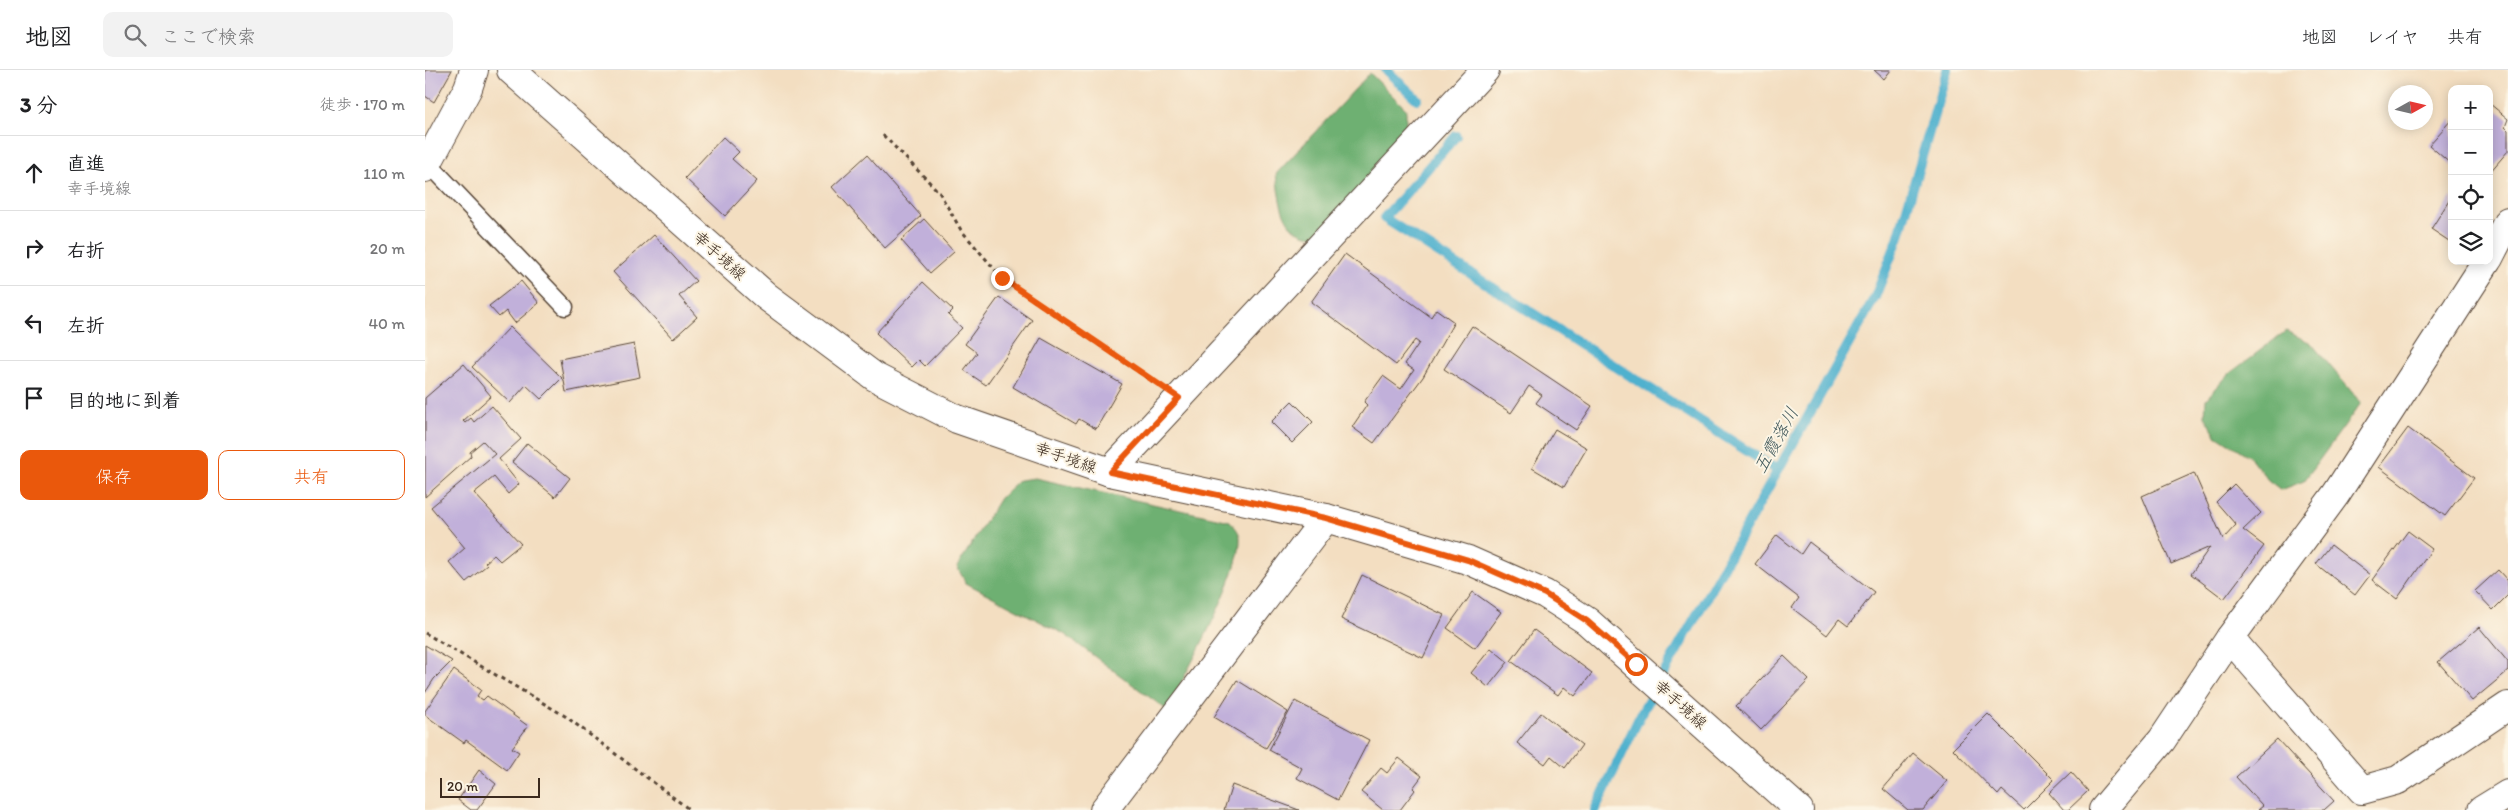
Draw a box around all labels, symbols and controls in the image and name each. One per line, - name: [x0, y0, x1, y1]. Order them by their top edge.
- search box: [103, 12, 453, 57]
- icon: search: [121, 21, 149, 49]
- text: 地図: [25, 22, 73, 51]
- text: ここで検索: [161, 25, 256, 48]
- text: 地図: [2302, 26, 2338, 48]
- text: レイヤ: [2366, 26, 2419, 48]
- text: 共有: [2447, 26, 2483, 48]
- north arrow: [2388, 85, 2433, 130]
- map controls: [2448, 85, 2493, 265]
- button: +: [2448, 85, 2493, 130]
- text: 3 分: [20, 92, 57, 117]
- text: 徒歩 · 170 m: [320, 95, 405, 114]
- button: −: [2448, 130, 2493, 175]
- text: 直進: [67, 152, 105, 175]
- icon: ahead: [20, 159, 48, 187]
- text: 110 m: [363, 164, 405, 183]
- button: locate: [2448, 175, 2493, 220]
- text: 幸手境線: [67, 179, 131, 198]
- button: layers: [2448, 220, 2493, 265]
- street label: 幸手境線: [690, 227, 750, 284]
- icon: right: [20, 234, 48, 262]
- text: 右折: [67, 239, 105, 262]
- text: 20 m: [370, 239, 405, 258]
- route end: [991, 267, 1014, 290]
- icon: left: [20, 309, 48, 337]
- text: 左折: [67, 314, 105, 337]
- text: 40 m: [368, 314, 405, 333]
- icon: arrive: [20, 384, 48, 412]
- text: 目的地に到着: [67, 389, 181, 412]
- water label: 五霞落川: [1749, 403, 1803, 477]
- street label: 幸手境線: [1032, 438, 1099, 477]
- button: 保存: [20, 450, 208, 500]
- button: 共有: [218, 450, 405, 500]
- route start: [1625, 653, 1648, 676]
- street label: 幸手境線: [1651, 676, 1711, 733]
- scale bar: [440, 775, 540, 798]
- text: 20 m: [447, 778, 478, 795]

